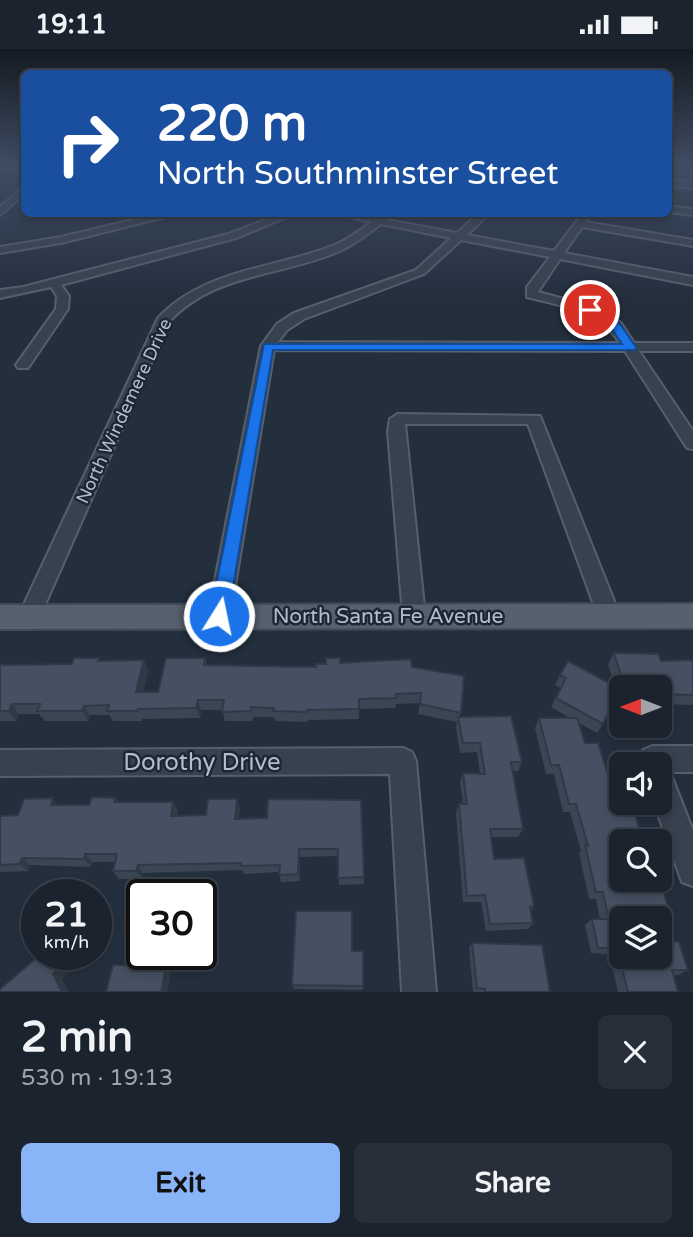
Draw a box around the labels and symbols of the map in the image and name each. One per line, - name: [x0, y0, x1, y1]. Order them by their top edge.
- pin: [560, 280, 620, 340]
- street label: North Windemere Drive: [71, 315, 177, 507]
- position arrow: [182, 579, 256, 653]
- street label: North Santa Fe Avenue: [273, 604, 503, 629]
- north arrow: [609, 675, 672, 739]
- street label: Dorothy Drive: [123, 748, 281, 777]
- speed limit sign: 30: [126, 879, 217, 970]

